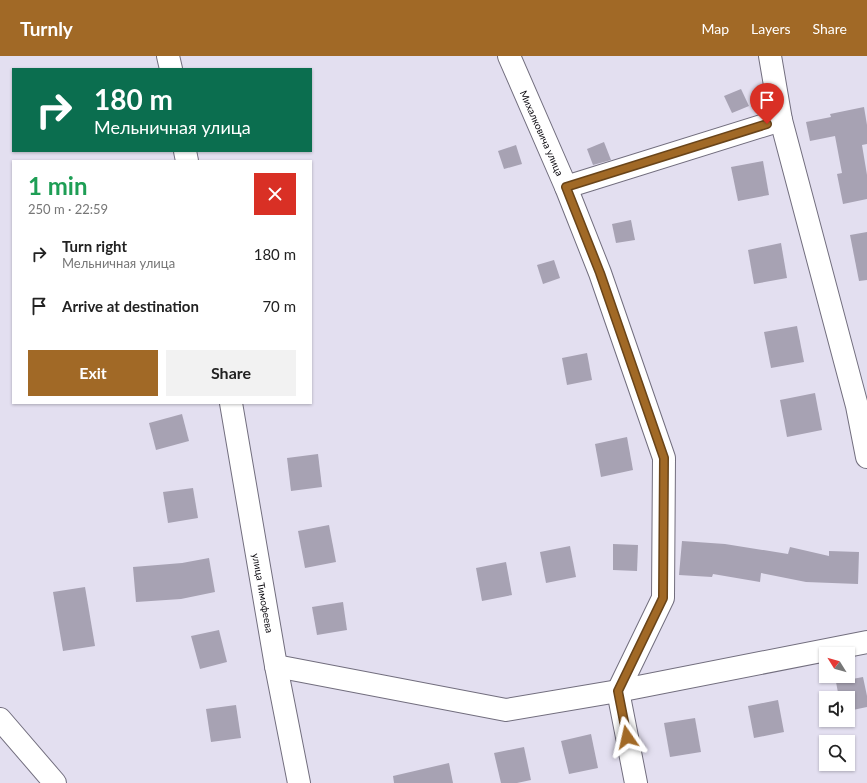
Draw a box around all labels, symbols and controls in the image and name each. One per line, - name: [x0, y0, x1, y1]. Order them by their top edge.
- text: Turnly: [20, 17, 73, 40]
- text: Map: [701, 20, 729, 37]
- text: Layers: [751, 20, 791, 37]
- text: Share: [813, 20, 847, 37]
- text: 180 m: [94, 82, 173, 116]
- pin: [750, 83, 784, 124]
- icon: right: [28, 84, 80, 136]
- street label: Михалковича улица: [518, 88, 566, 178]
- icon: arrive: [756, 89, 778, 111]
- text: Мельничная улица: [94, 116, 251, 138]
- text: 1 min: [28, 171, 88, 200]
- button: close: [254, 173, 296, 215]
- text: 250 m · 22:59: [28, 201, 108, 217]
- text: Turn right: [62, 237, 127, 255]
- icon: right: [28, 243, 50, 265]
- text: 180 m: [254, 245, 296, 263]
- text: Мельничная улица: [62, 255, 175, 271]
- icon: arrive: [28, 295, 50, 317]
- text: Arrive at destination: [62, 297, 199, 315]
- text: 70 m: [262, 297, 296, 315]
- button: Exit: [28, 350, 158, 396]
- button: Share: [166, 350, 296, 396]
- street label: улица Тимофеева: [250, 552, 276, 634]
- north arrow: [819, 647, 855, 683]
- map controls: [819, 647, 855, 771]
- button: sound: [819, 691, 855, 727]
- position arrow: [606, 716, 648, 758]
- button: search: [819, 735, 855, 771]

